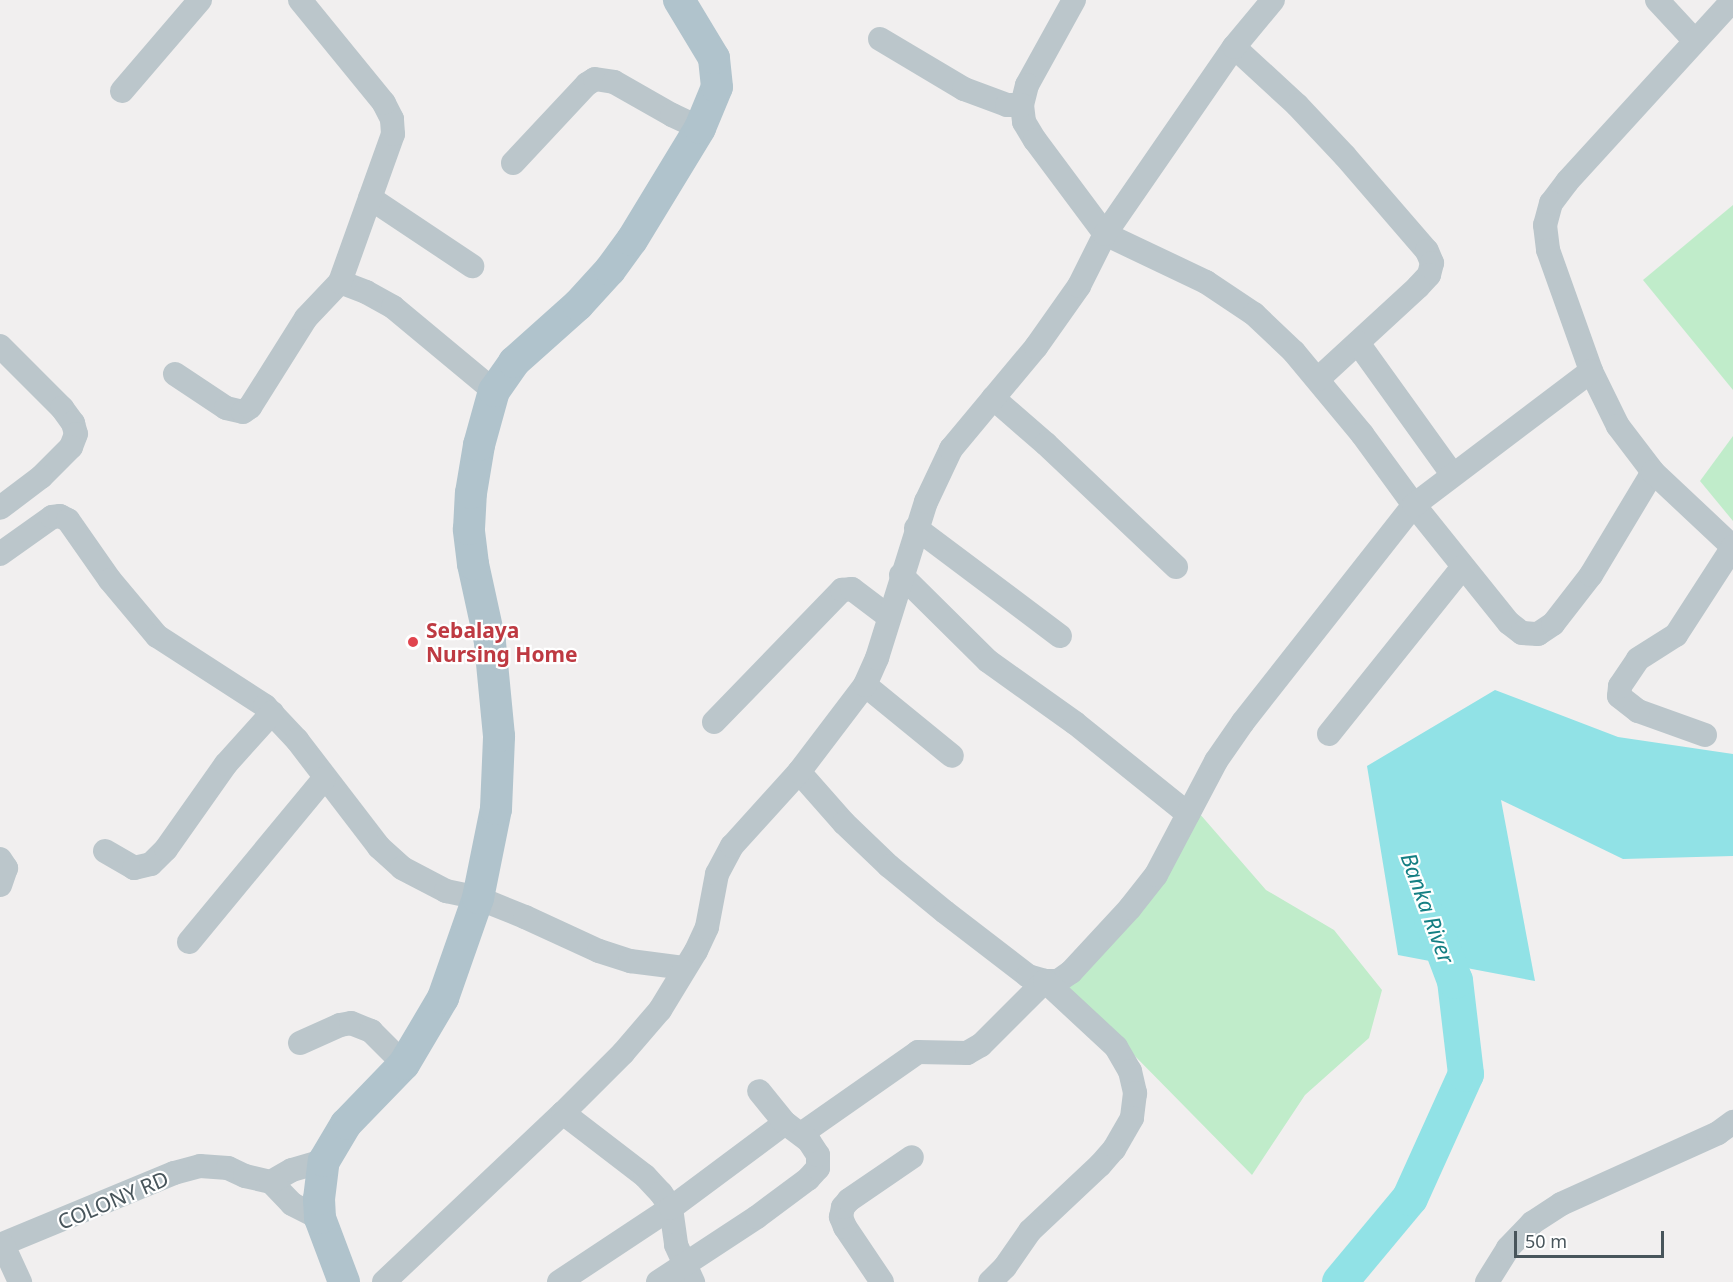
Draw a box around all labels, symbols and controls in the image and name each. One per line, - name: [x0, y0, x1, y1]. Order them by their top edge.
- place label: Sebalaya Nursing Home: [426, 617, 578, 667]
- marker: Sebalaya Nursing Home: [404, 633, 422, 651]
- water label: Banka River: [1396, 849, 1460, 967]
- street label: COLONY RD: [54, 1165, 172, 1235]
- scale bar: [1517, 1219, 1667, 1257]
- text: 50 m: [1525, 1229, 1567, 1253]

